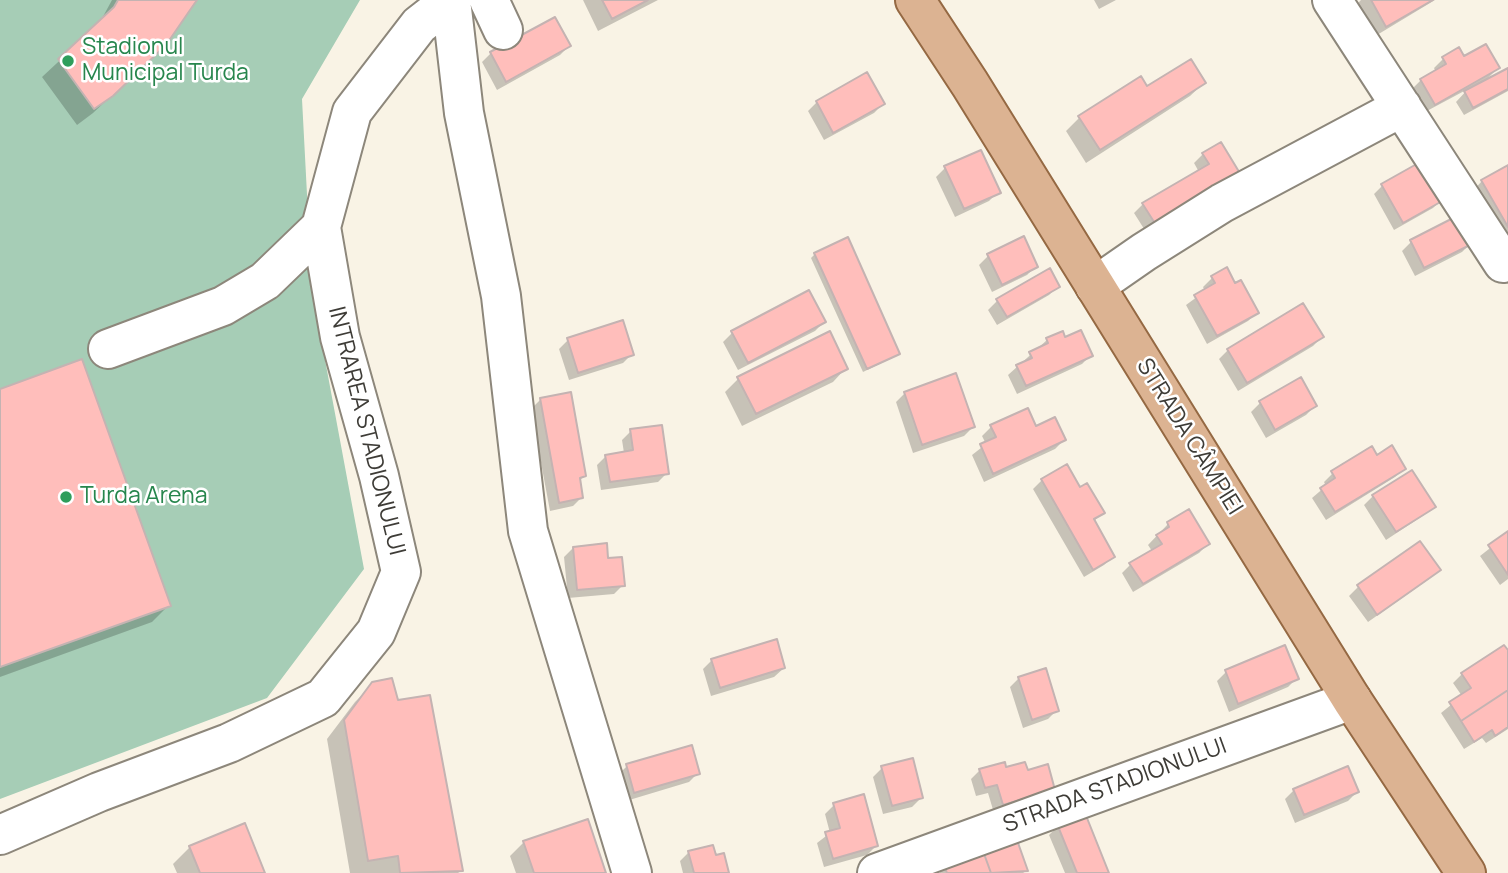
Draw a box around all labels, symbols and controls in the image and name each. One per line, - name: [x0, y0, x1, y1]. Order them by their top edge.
- place label: Stadionul Municipal Turda: [82, 34, 249, 88]
- marker: Stadionul Municipal Turda: [60, 53, 76, 69]
- street label: INTRAREA STADIONULUI: [322, 304, 410, 558]
- street label: STRADA CÂMPIEI: [1130, 354, 1248, 520]
- place label: Turda Arena: [80, 483, 207, 511]
- marker: Turda Arena: [58, 489, 74, 505]
- street label: STRADA STADIONULUI: [1000, 733, 1230, 839]

